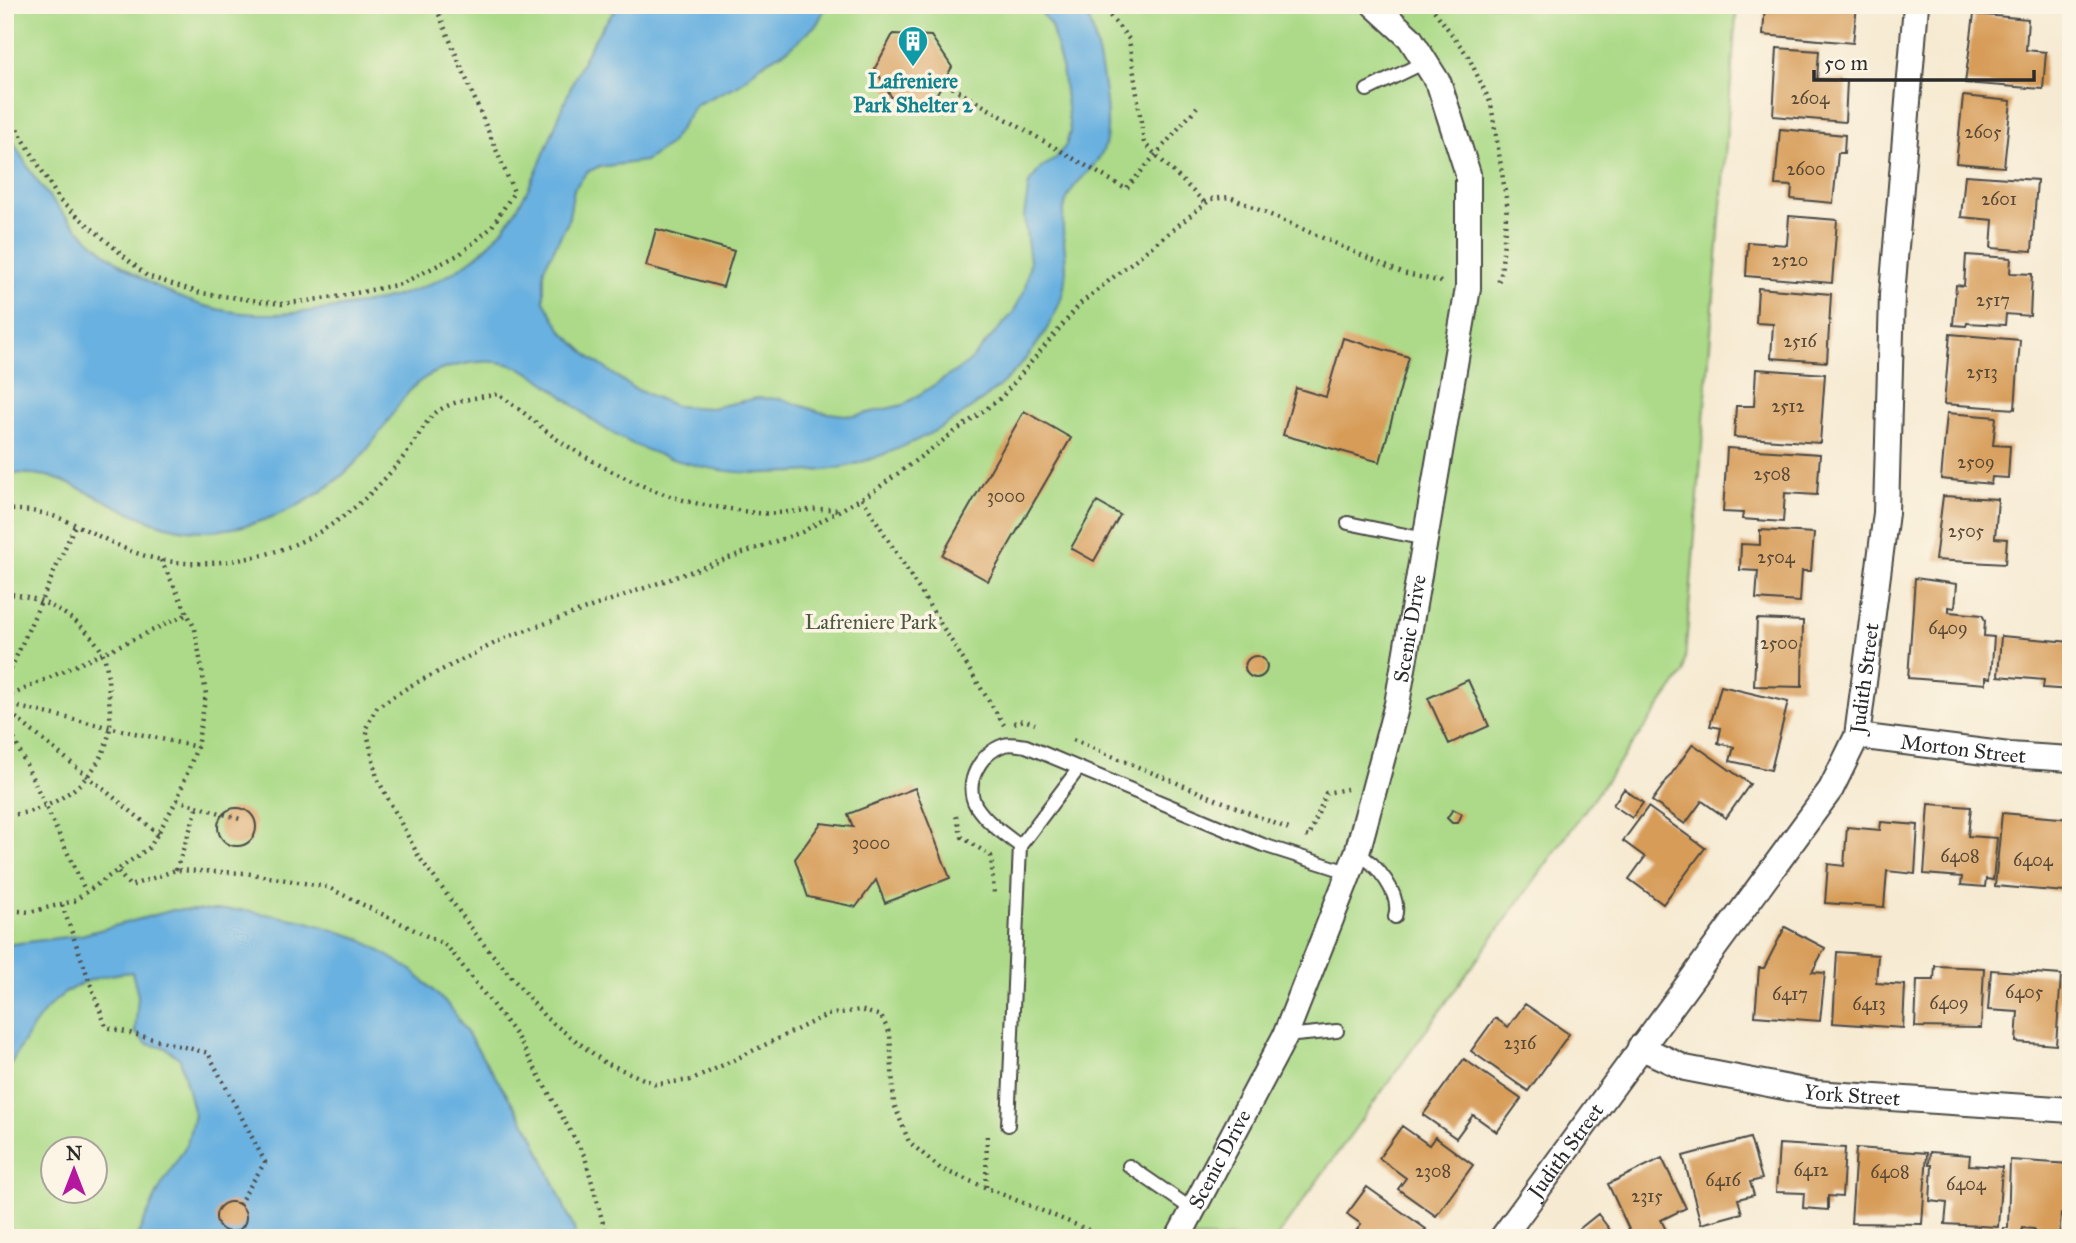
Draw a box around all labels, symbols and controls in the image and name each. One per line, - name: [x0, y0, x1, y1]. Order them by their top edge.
- building icon: Lafreniere Park Shelter 2: [896, 24, 930, 68]
- scale bar: [1814, 38, 2034, 82]
- text: 50 m: [1824, 50, 1869, 76]
- place label: Lafreniere Park Shelter 2: [853, 68, 973, 118]
- house number: 2604: [1791, 87, 1830, 109]
- house number: 2605: [1965, 121, 2002, 143]
- house number: 2600: [1786, 158, 1826, 180]
- house number: 2601: [1981, 188, 2017, 210]
- house number: 2520: [1772, 249, 1808, 271]
- house number: 2517: [1976, 289, 2010, 311]
- house number: 2516: [1783, 330, 1817, 352]
- house number: 2513: [1966, 361, 1998, 383]
- house number: 2512: [1771, 395, 1805, 417]
- house number: 2509: [1957, 451, 1995, 473]
- house number: 2508: [1753, 463, 1791, 485]
- house number: 3000: [987, 485, 1025, 507]
- house number: 2505: [1948, 520, 1985, 542]
- house number: 2504: [1757, 546, 1796, 568]
- street label: Scenic Drive: [1388, 573, 1432, 684]
- park label: Lafreniere Park: [805, 609, 938, 635]
- house number: 6409: [1928, 617, 1968, 639]
- street label: Judith Street: [1844, 621, 1885, 737]
- house number: 2500: [1760, 632, 1798, 654]
- street label: Morton Street: [1899, 729, 2027, 769]
- house number: 3000: [852, 832, 890, 854]
- house number: 6408: [1940, 845, 1980, 867]
- house number: 6404: [2013, 849, 2054, 871]
- house number: 6405: [2005, 981, 2044, 1003]
- house number: 6417: [1772, 983, 1808, 1005]
- house number: 6409: [1929, 992, 1969, 1014]
- house number: 6413: [1852, 993, 1886, 1015]
- house number: 2316: [1504, 1032, 1537, 1054]
- street label: York Street: [1801, 1078, 1902, 1112]
- street label: Judith Street: [1521, 1098, 1610, 1205]
- street label: Scenic Drive: [1183, 1105, 1257, 1213]
- north arrow: [38, 1134, 108, 1204]
- text: N: [66, 1142, 82, 1165]
- house number: 6412: [1793, 1159, 1829, 1181]
- house number: 2308: [1415, 1160, 1451, 1182]
- house number: 6408: [1870, 1161, 1910, 1183]
- house number: 6416: [1705, 1169, 1742, 1191]
- house number: 6404: [1946, 1173, 1987, 1195]
- house number: 2315: [1631, 1185, 1663, 1207]

